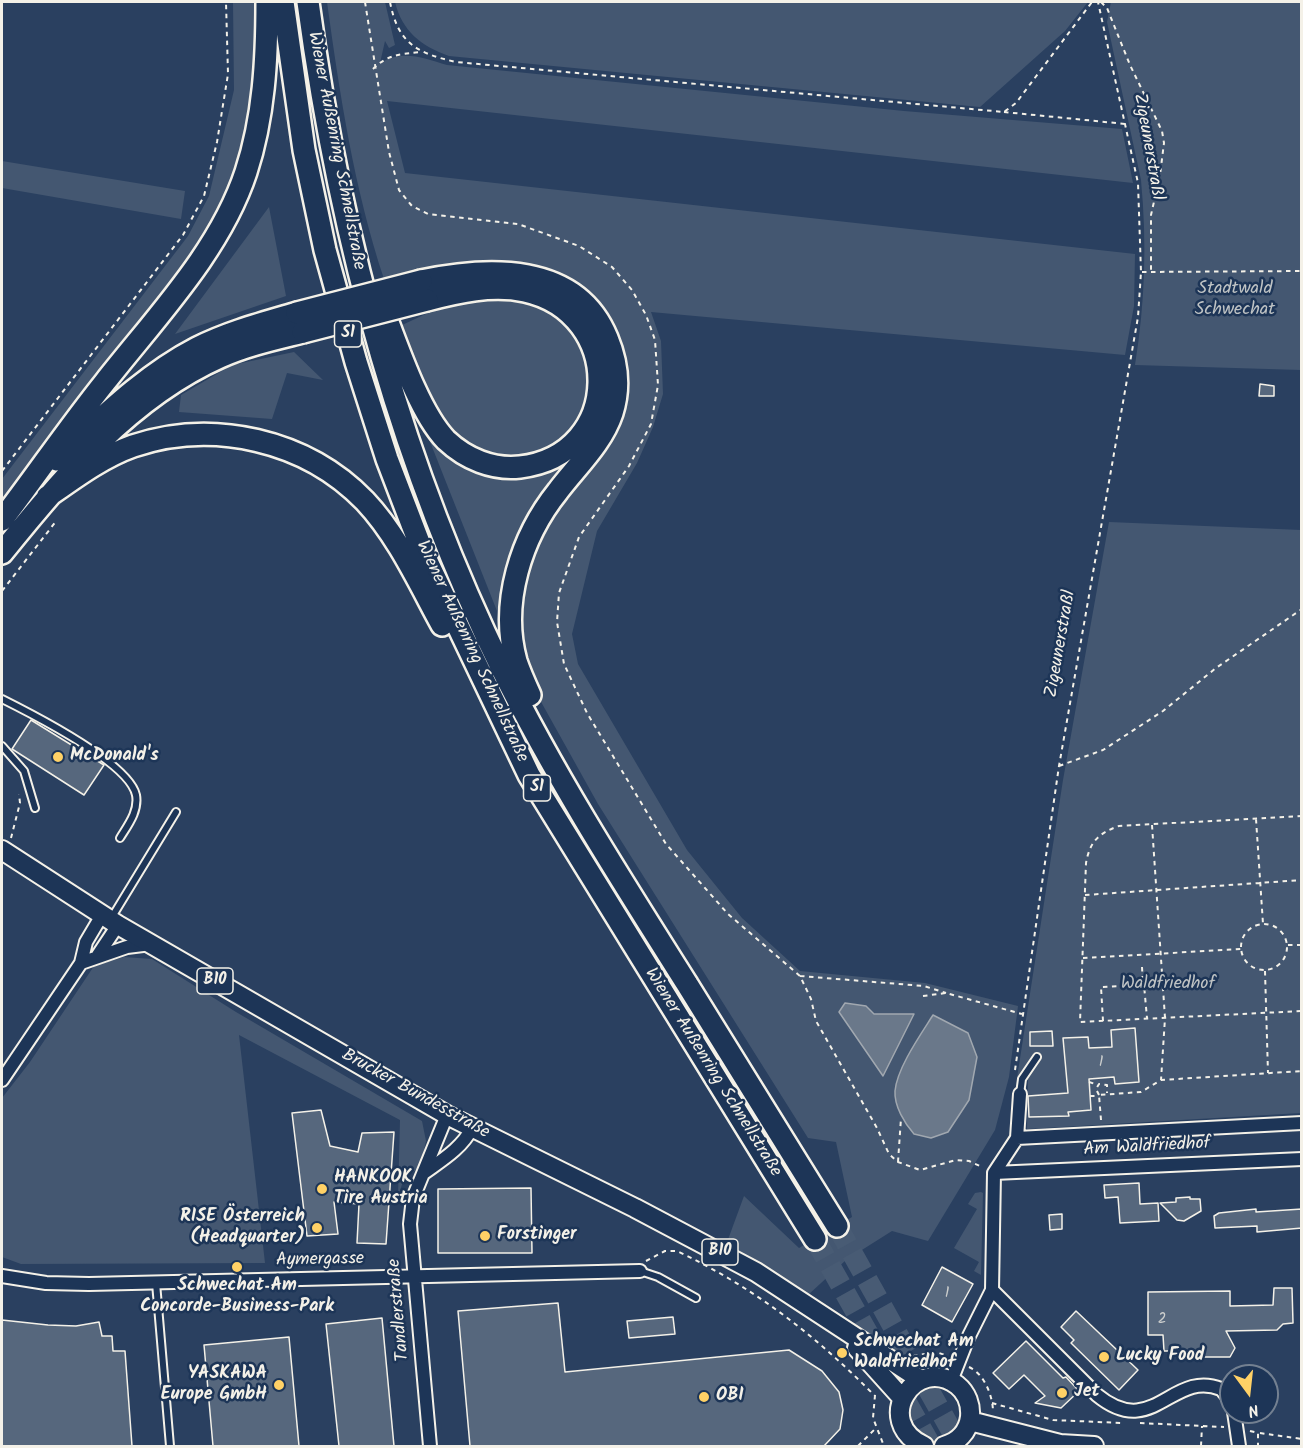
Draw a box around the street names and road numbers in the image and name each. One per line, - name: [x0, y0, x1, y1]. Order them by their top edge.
- street label: Wiener Außenring Schnellstraße: [301, 30, 369, 272]
- street label: Zigeunerstraßl: [1127, 92, 1167, 202]
- road number: S1: [334, 321, 362, 347]
- street label: Wiener Außenring Schnellstraße: [410, 538, 532, 766]
- street label: Zigeunerstraßl: [1042, 589, 1082, 699]
- road number: S1: [524, 775, 550, 801]
- street label: Wiener Außenring Schnellstraße: [639, 965, 785, 1181]
- road number: B10: [197, 968, 233, 994]
- street label: Brucker Bundesstraße: [337, 1045, 493, 1145]
- street label: Am Waldfriedhof: [1083, 1134, 1211, 1162]
- road number: B10: [702, 1239, 738, 1265]
- street label: Aymergasse: [276, 1249, 364, 1273]
- street label: Tandlerstraße: [385, 1258, 415, 1362]

